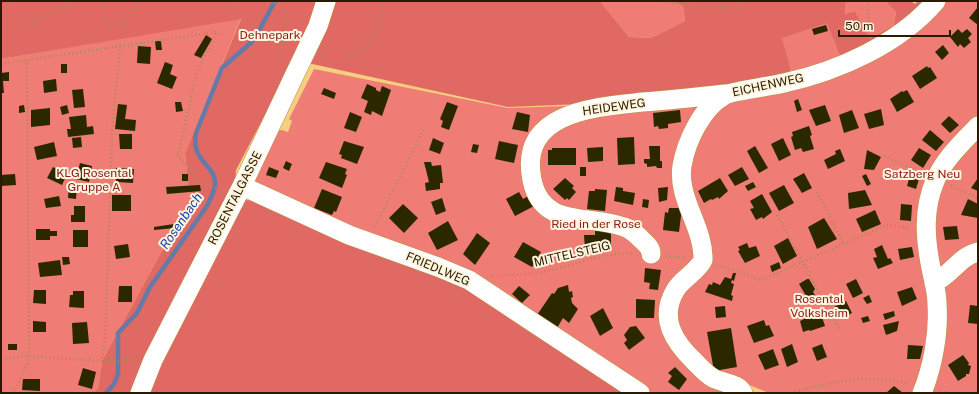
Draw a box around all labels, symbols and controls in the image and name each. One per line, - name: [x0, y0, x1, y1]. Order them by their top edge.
- scale bar: [839, 12, 950, 38]
- text: 50 m: [845, 19, 873, 33]
- park label: Dehnepark: [240, 28, 301, 42]
- street label: EICHENWEG: [731, 71, 805, 99]
- street label: HEIDEWEG: [582, 96, 646, 118]
- street label: ROSENTALGASSE: [205, 149, 265, 247]
- park label: KLG Rosental Gruppe A: [56, 166, 132, 194]
- park label: Satzberg Neu: [884, 167, 960, 181]
- water label: Rosenbach: [157, 190, 205, 252]
- park label: Ried in der Rose: [551, 217, 641, 231]
- street label: MITTELSTEIG: [532, 238, 612, 270]
- street label: FRIEDLWEG: [404, 249, 472, 289]
- park label: Rosental Volksheim: [790, 292, 848, 320]

